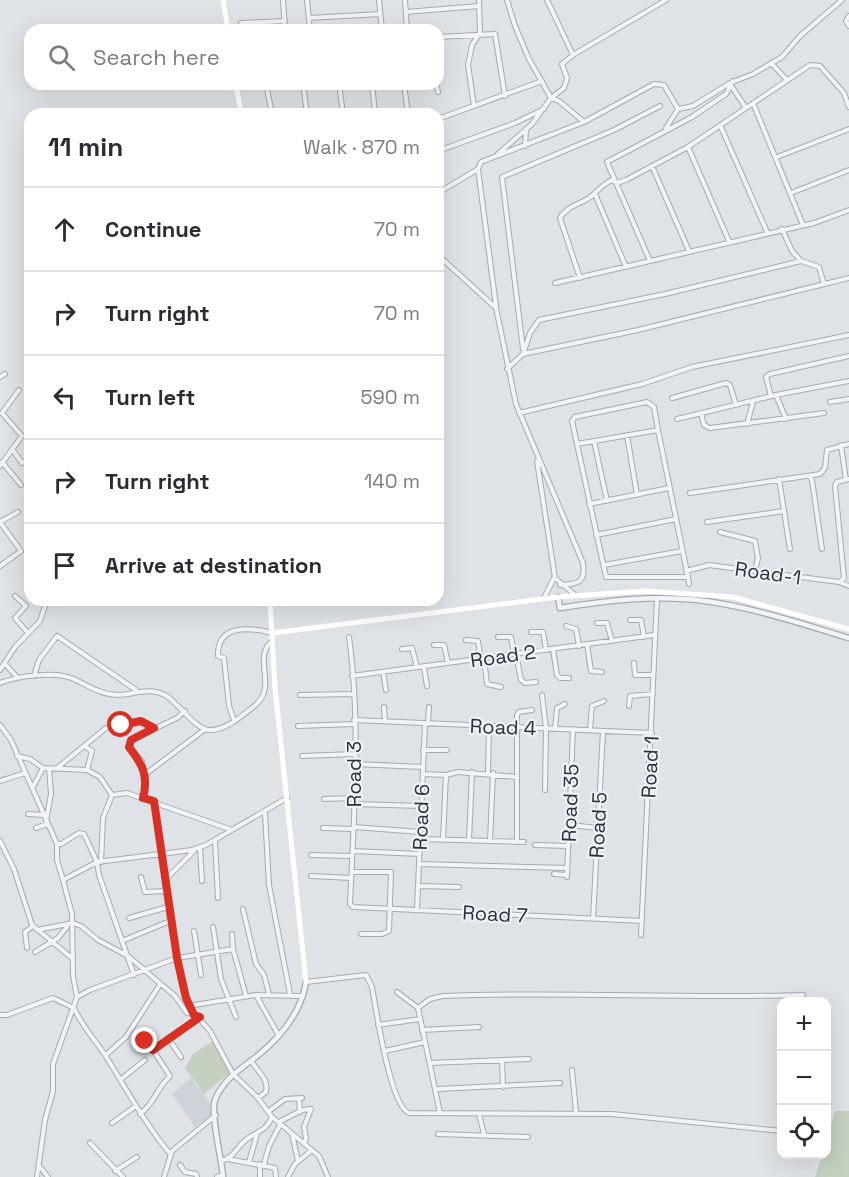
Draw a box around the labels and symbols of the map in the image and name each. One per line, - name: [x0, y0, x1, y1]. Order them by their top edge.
- street label: Road-1: [733, 555, 803, 591]
- street label: Road 2: [468, 639, 538, 673]
- route start: [107, 711, 133, 737]
- street label: Road 4: [469, 713, 537, 741]
- street label: Road 1: [635, 735, 665, 799]
- street label: Road 3: [341, 741, 367, 807]
- street label: Road 35: [556, 763, 584, 843]
- street label: Road 6: [407, 783, 435, 851]
- street label: Road 5: [583, 791, 613, 859]
- street label: Road 7: [462, 899, 528, 929]
- route end: [131, 1027, 157, 1053]

